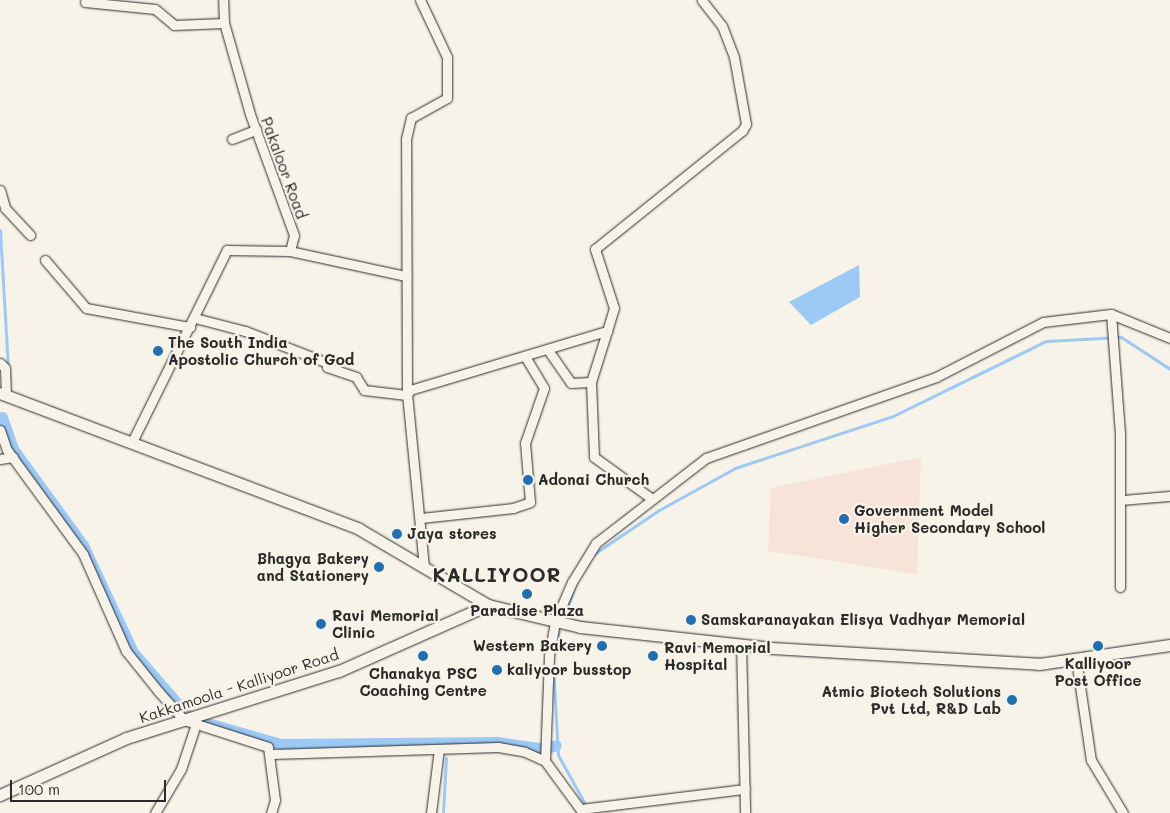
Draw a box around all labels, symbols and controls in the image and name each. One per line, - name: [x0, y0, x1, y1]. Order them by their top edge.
- street label: Pakaloor Road: [257, 115, 311, 221]
- place label: The South India Apostolic Church of God: [168, 333, 354, 368]
- marker: The South India Apostolic Church of God: [152, 345, 164, 357]
- place label: Adonai Church: [538, 471, 649, 489]
- marker: Adonai Church: [522, 474, 534, 486]
- place label: Government Model Higher Secondary School: [854, 501, 1045, 536]
- marker: Government Model Higher Secondary School: [838, 513, 850, 525]
- place label: Jaya stores: [407, 525, 496, 543]
- marker: Jaya stores: [391, 528, 403, 540]
- place label: Bhagya Bakery and Stationery: [257, 549, 369, 584]
- marker: Bhagya Bakery and Stationery: [373, 561, 385, 573]
- district label: KALLIYOOR: [431, 562, 563, 586]
- marker: Paradise Plaza: [521, 588, 533, 600]
- place label: Paradise Plaza: [470, 602, 584, 620]
- place label: Ravi Memorial Clinic: [332, 606, 438, 641]
- place label: Samskaranayakan Elisya Vadhyar Memorial: [701, 611, 1025, 629]
- marker: Samskaranayakan Elisya Vadhyar Memorial: [685, 614, 697, 626]
- marker: Ravi Memorial Clinic: [314, 617, 328, 631]
- place label: Western Bakery: [473, 637, 592, 655]
- place label: Ravi Memorial Hospital: [664, 638, 770, 673]
- marker: Western Bakery: [596, 640, 608, 652]
- marker: Kalliyoor Post Office: [1092, 640, 1104, 652]
- street label: Kakkamoola - Kalliyoor Road: [137, 645, 341, 727]
- marker: Ravi Memorial Hospital: [646, 649, 660, 663]
- marker: Chanakya PSC Coaching Centre: [417, 650, 429, 662]
- place label: Kalliyoor Post Office: [1055, 654, 1141, 689]
- place label: kaliyoor busstop: [507, 661, 631, 679]
- place label: Chanakya PSC Coaching Centre: [359, 664, 487, 699]
- marker: kaliyoor busstop: [491, 664, 503, 676]
- place label: Atmic Biotech Solutions Pvt Ltd, R&D Lab: [821, 682, 1001, 717]
- marker: Atmic Biotech Solutions Pvt Ltd, R&D Lab: [1005, 693, 1019, 707]
- scale bar: [12, 770, 169, 802]
- text: 100 m: [18, 779, 60, 799]

